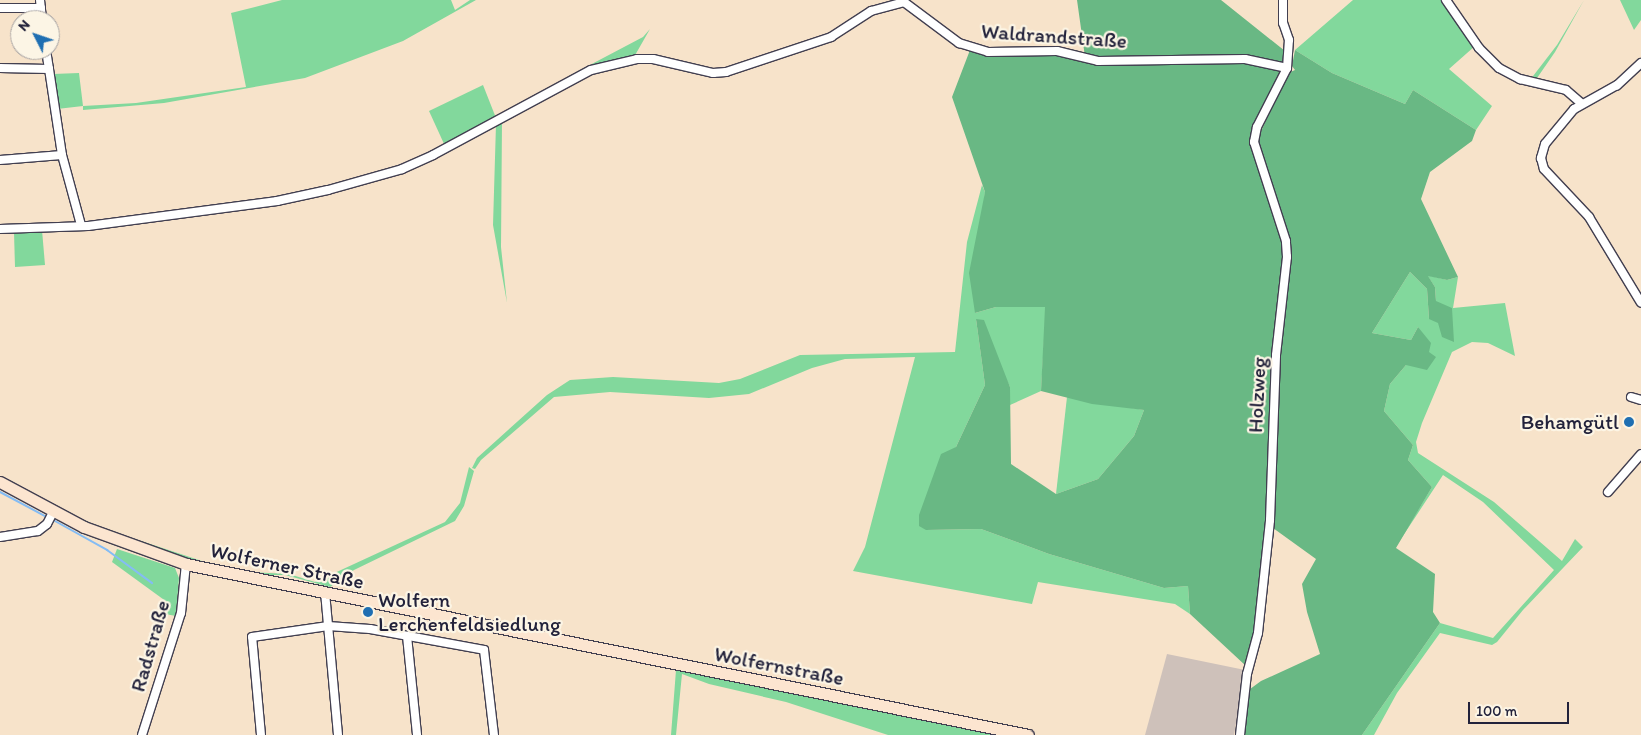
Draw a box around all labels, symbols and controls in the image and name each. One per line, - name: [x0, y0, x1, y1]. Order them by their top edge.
- north arrow: [10, 10, 60, 60]
- text: N: [15, 16, 34, 35]
- street label: Waldrandstraße: [980, 18, 1128, 54]
- street label: Holzweg: [1242, 356, 1272, 434]
- place label: Behamgütl: [1521, 409, 1619, 435]
- marker: Behamgütl: [1623, 416, 1635, 428]
- street label: Wolferner Straße: [208, 537, 366, 595]
- place label: Wolfern Lerchenfeldsiedlung: [378, 587, 561, 637]
- street label: Radstraße: [125, 597, 175, 695]
- marker: Wolfern Lerchenfeldsiedlung: [362, 606, 374, 618]
- street label: Wolfernstraße: [712, 641, 846, 691]
- scale bar: [1471, 692, 1572, 724]
- text: 100 m: [1476, 702, 1517, 720]

